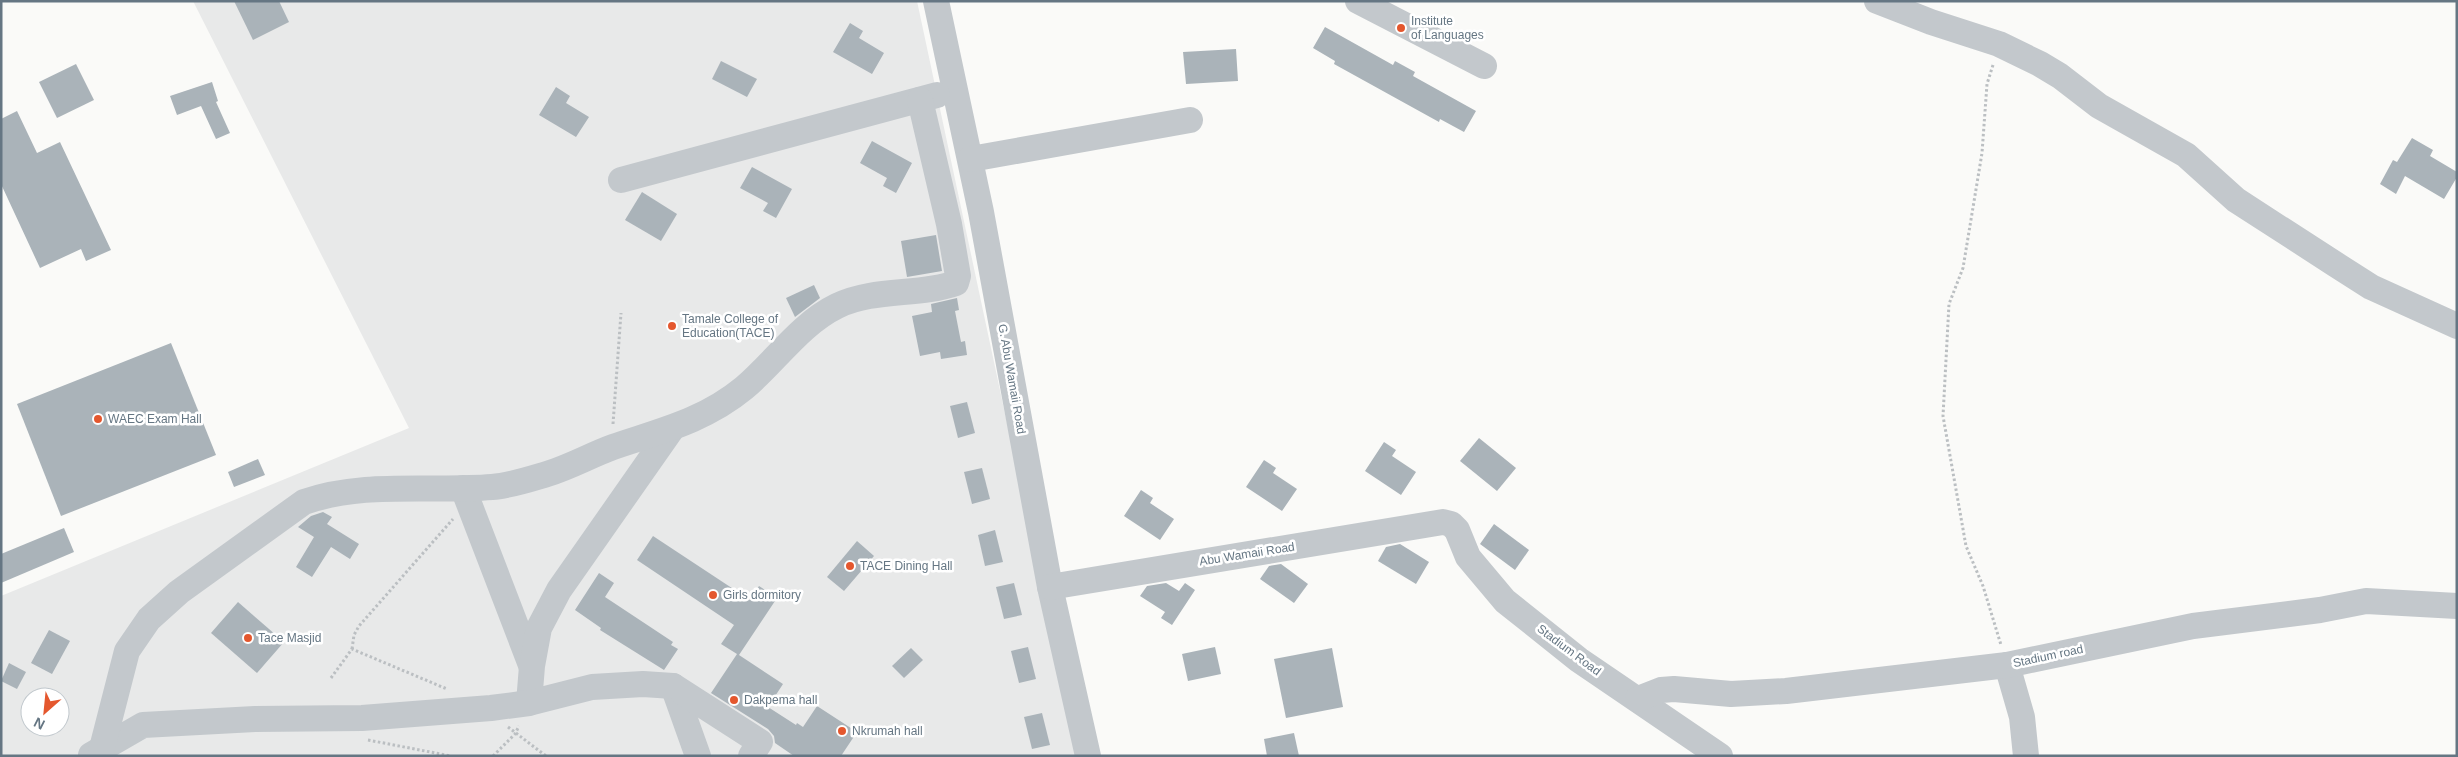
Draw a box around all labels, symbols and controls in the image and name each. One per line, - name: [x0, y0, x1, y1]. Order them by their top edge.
- place label: Institute of Languages: [1411, 14, 1484, 42]
- marker: Institute of Languages: [1395, 22, 1407, 34]
- place label: Tamale College of Education(TACE): [682, 312, 779, 340]
- marker: Tamale College of Education(TACE): [666, 320, 678, 332]
- street label: G. Abu Wamaii Road: [995, 323, 1029, 435]
- place label: WAEC Exam Hall: [108, 412, 202, 426]
- marker: WAEC Exam Hall: [92, 413, 104, 425]
- street label: Abu Wamaii Road: [1198, 540, 1296, 568]
- place label: TACE Dining Hall: [860, 559, 952, 573]
- marker: TACE Dining Hall: [844, 560, 856, 572]
- place label: Girls dormitory: [723, 588, 801, 602]
- marker: Girls dormitory: [707, 589, 719, 601]
- street label: Stadium Road: [1534, 622, 1604, 678]
- place label: Tace Masjid: [258, 631, 321, 645]
- marker: Tace Masjid: [242, 632, 254, 644]
- street label: Stadium road: [2012, 642, 2084, 670]
- north arrow: [20, 687, 70, 737]
- place label: Dakpema hall: [744, 693, 817, 707]
- marker: Dakpema hall: [728, 694, 740, 706]
- text: N: [31, 714, 47, 733]
- place label: Nkrumah hall: [852, 724, 923, 738]
- marker: Nkrumah hall: [836, 725, 848, 737]

